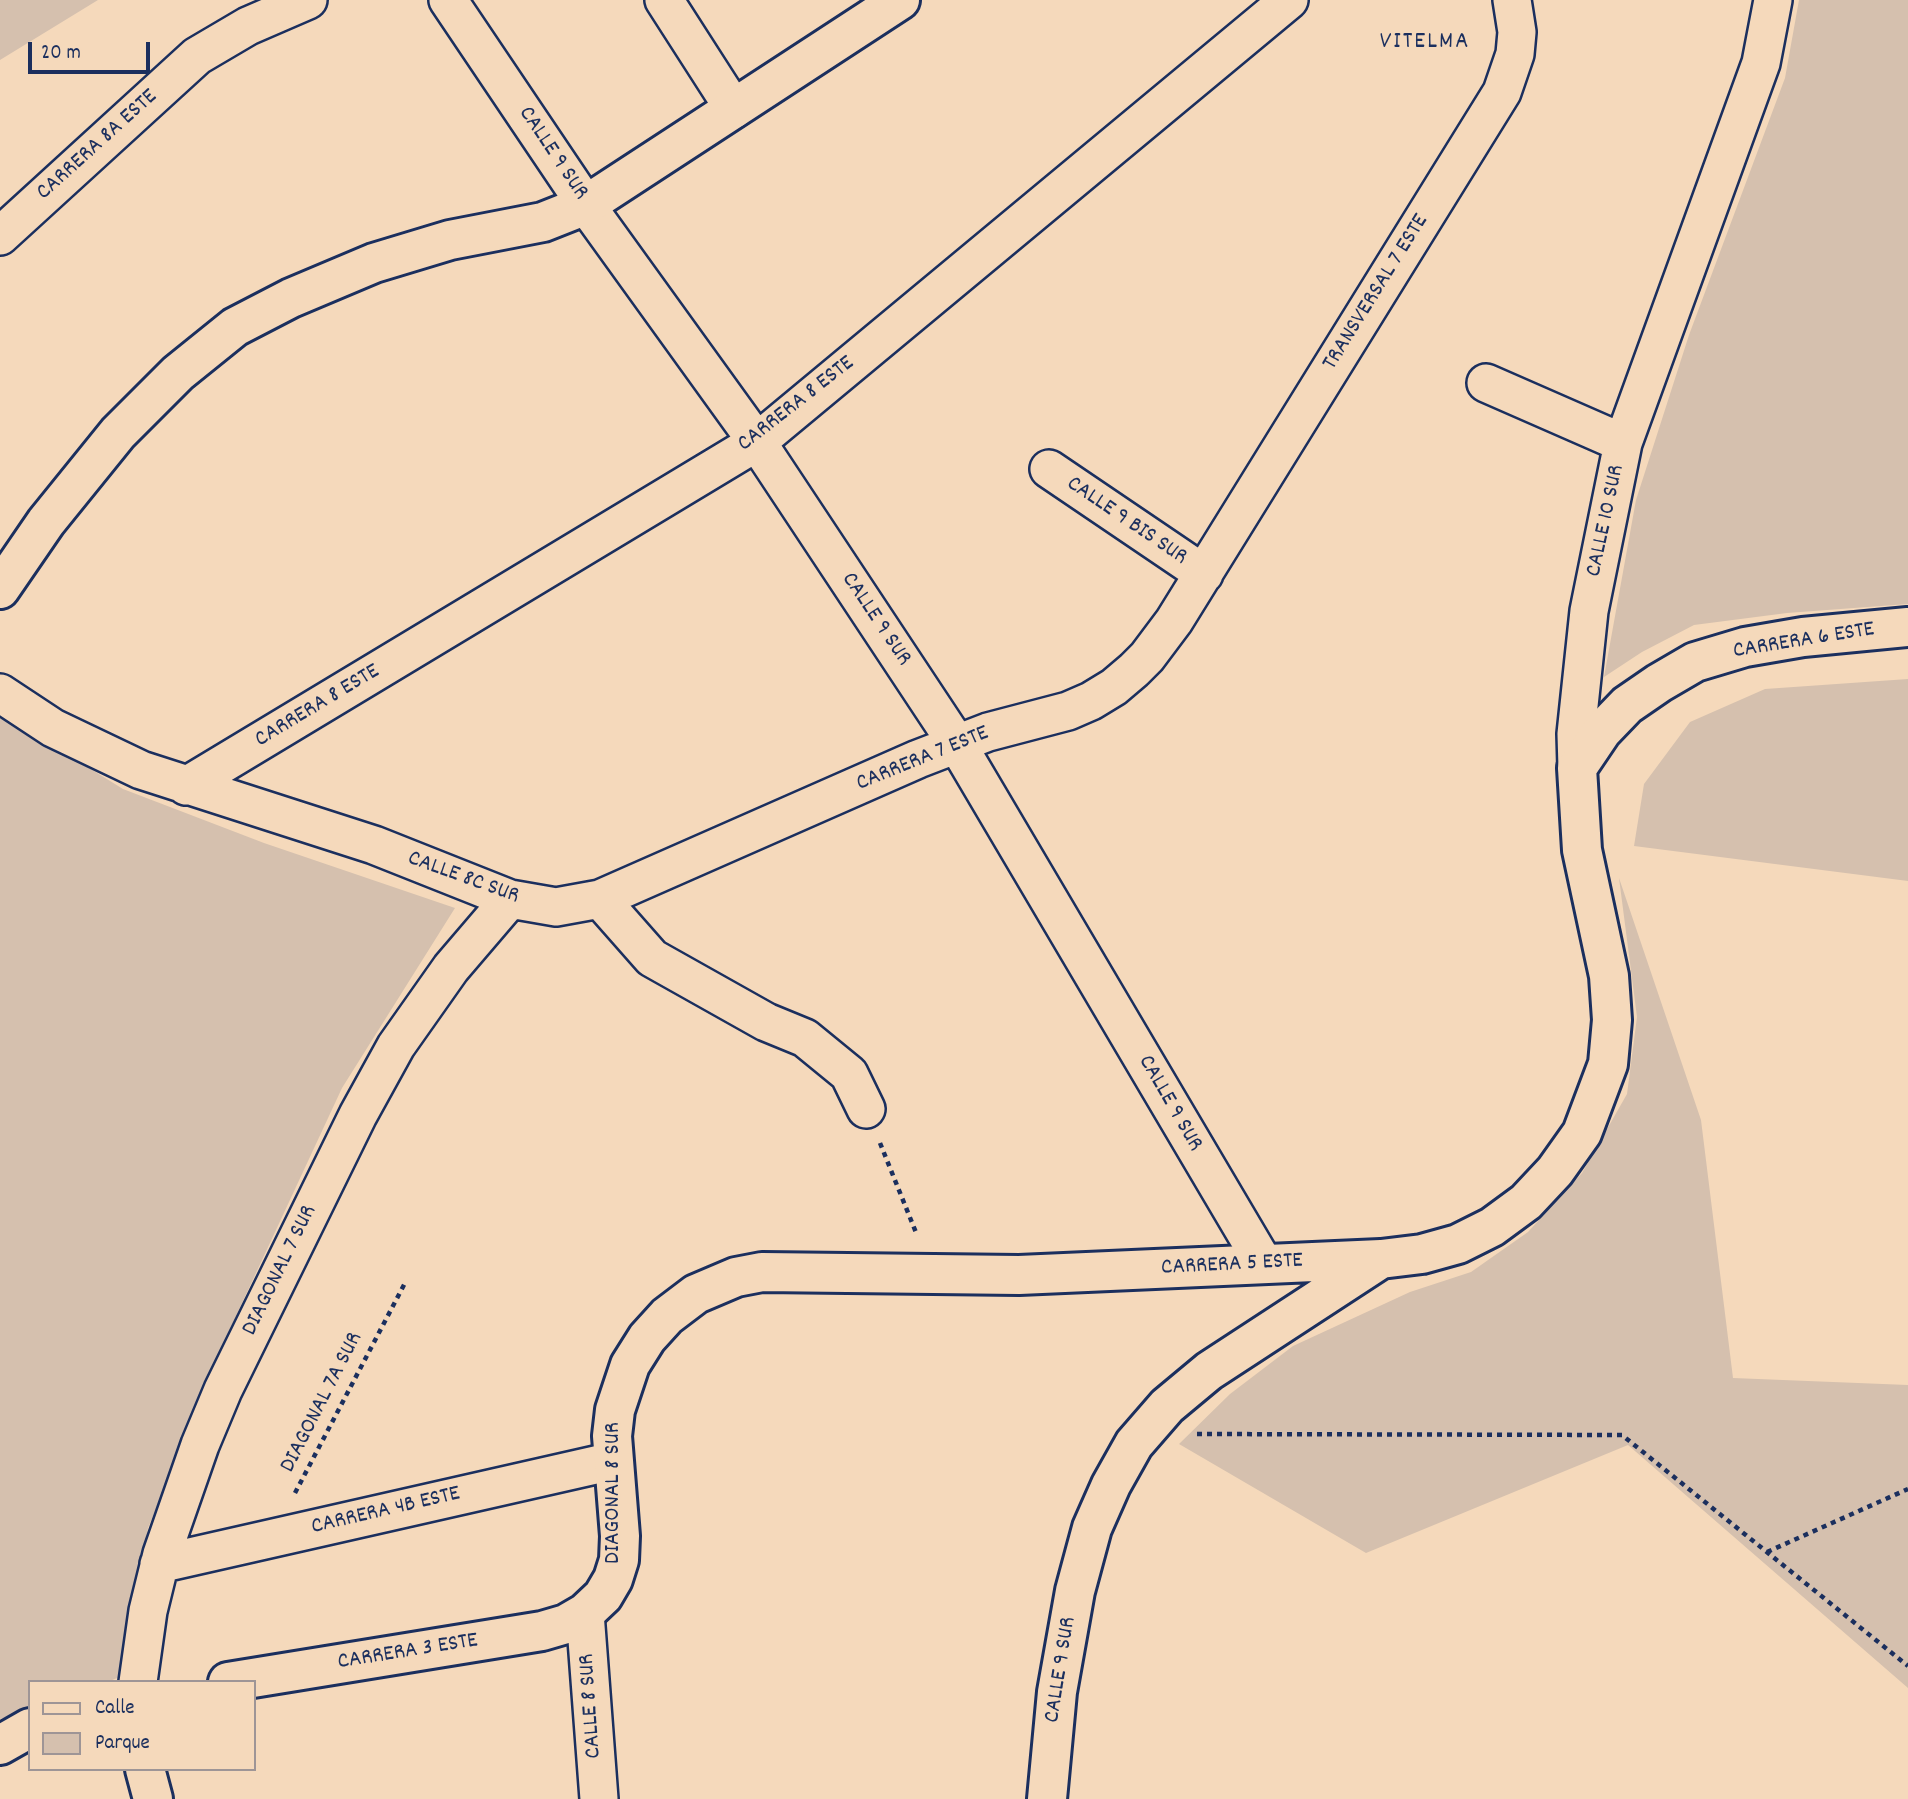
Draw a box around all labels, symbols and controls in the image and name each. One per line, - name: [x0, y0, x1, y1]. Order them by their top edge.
- scale bar: [32, 28, 154, 72]
- district label: VITELMA: [1381, 30, 1469, 58]
- text: 20 m: [41, 39, 81, 69]
- street label: CARRERA 8A ESTE: [32, 85, 164, 207]
- street label: CALLE 9 SUR: [511, 102, 593, 206]
- street label: TRANSVERSAL 7 ESTE: [1318, 210, 1436, 376]
- street label: CARRERA 8 ESTE: [733, 351, 861, 459]
- street label: CALLE 10 SUR: [1582, 463, 1632, 579]
- street label: CALLE 9 BIS SUR: [1060, 471, 1192, 573]
- street label: CALLE 9 SUR: [834, 568, 916, 672]
- street label: CARRERA 6 ESTE: [1731, 617, 1877, 667]
- street label: CARRERA 8 ESTE: [251, 659, 385, 755]
- street label: CARRERA 7 ESTE: [853, 721, 993, 799]
- street label: CALLE 8C SUR: [403, 846, 523, 912]
- street label: CALLE 9 SUR: [1130, 1051, 1208, 1157]
- street label: DIAGONAL 7 SUR: [238, 1201, 324, 1341]
- street label: CARRERA 5 ESTE: [1160, 1249, 1304, 1283]
- street label: DIAGONAL 7A SUR: [276, 1328, 370, 1478]
- street label: DIAGONAL 8 SUR: [601, 1422, 629, 1564]
- street label: CARRERA 4B ESTE: [309, 1481, 463, 1543]
- street label: CALLE 9 SUR: [1040, 1615, 1084, 1725]
- street label: CARRERA 3 ESTE: [336, 1628, 480, 1678]
- street label: CALLE 8 SUR: [575, 1652, 609, 1760]
- legend: [28, 1680, 256, 1771]
- text: Calle: [95, 1694, 134, 1724]
- text: Parque: [95, 1729, 150, 1759]

